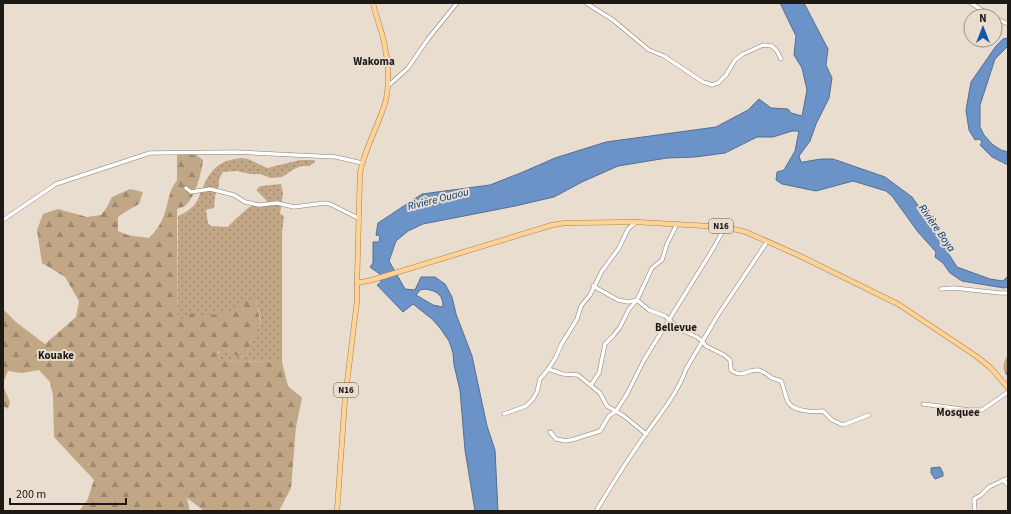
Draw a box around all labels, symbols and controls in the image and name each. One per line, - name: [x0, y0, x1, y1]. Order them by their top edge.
- north arrow: [963, 8, 1003, 48]
- text: N: [979, 11, 987, 26]
- district label: Wakoma: [353, 54, 395, 69]
- water label: Rivière Ouaou: [406, 184, 470, 214]
- water label: Rivière Boya: [915, 201, 959, 255]
- road number: N16: [709, 219, 733, 233]
- district label: Bellevue: [655, 320, 697, 335]
- district label: Kouake: [38, 348, 74, 363]
- road number: N16: [334, 383, 358, 397]
- district label: Mosquee: [936, 405, 980, 420]
- scale bar: [10, 480, 126, 506]
- text: 200 m: [16, 486, 46, 503]

